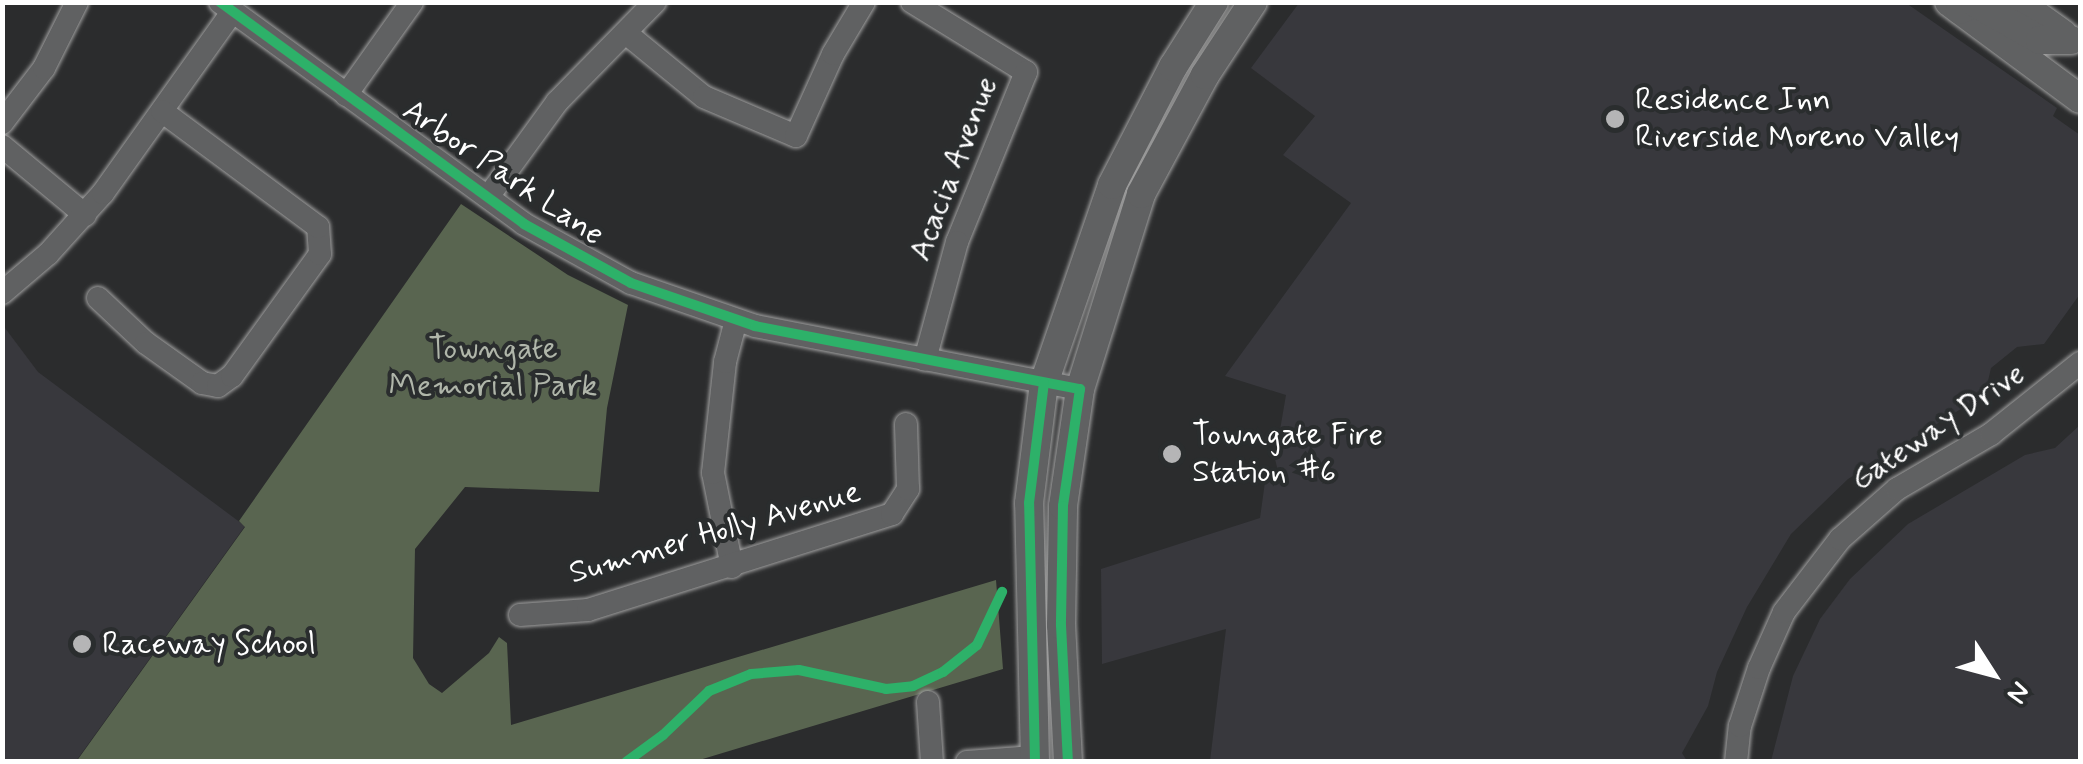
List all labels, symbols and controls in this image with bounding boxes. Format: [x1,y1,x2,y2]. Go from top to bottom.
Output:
street label: Acacia Avenue [901,70,1007,268]
place label: Residence Inn Riverside Moreno Valley [1635,82,1964,157]
street label: Arbor Park Lane [397,93,609,253]
marker: Residence Inn Riverside Moreno Valley [1604,108,1626,130]
park label: Towngate Memorial Park [389,331,597,406]
street label: Gateway Drive [1844,355,2032,499]
place label: Towngate Fire Station #6 [1192,417,1382,492]
marker: Towngate Fire Station #6 [1161,443,1183,465]
street label: Summer Holly Avenue [562,472,868,594]
north arrow [1943,624,2043,724]
place label: Raceway School [102,625,317,663]
marker: Raceway School [71,633,93,655]
text: N [1997,674,2038,710]

